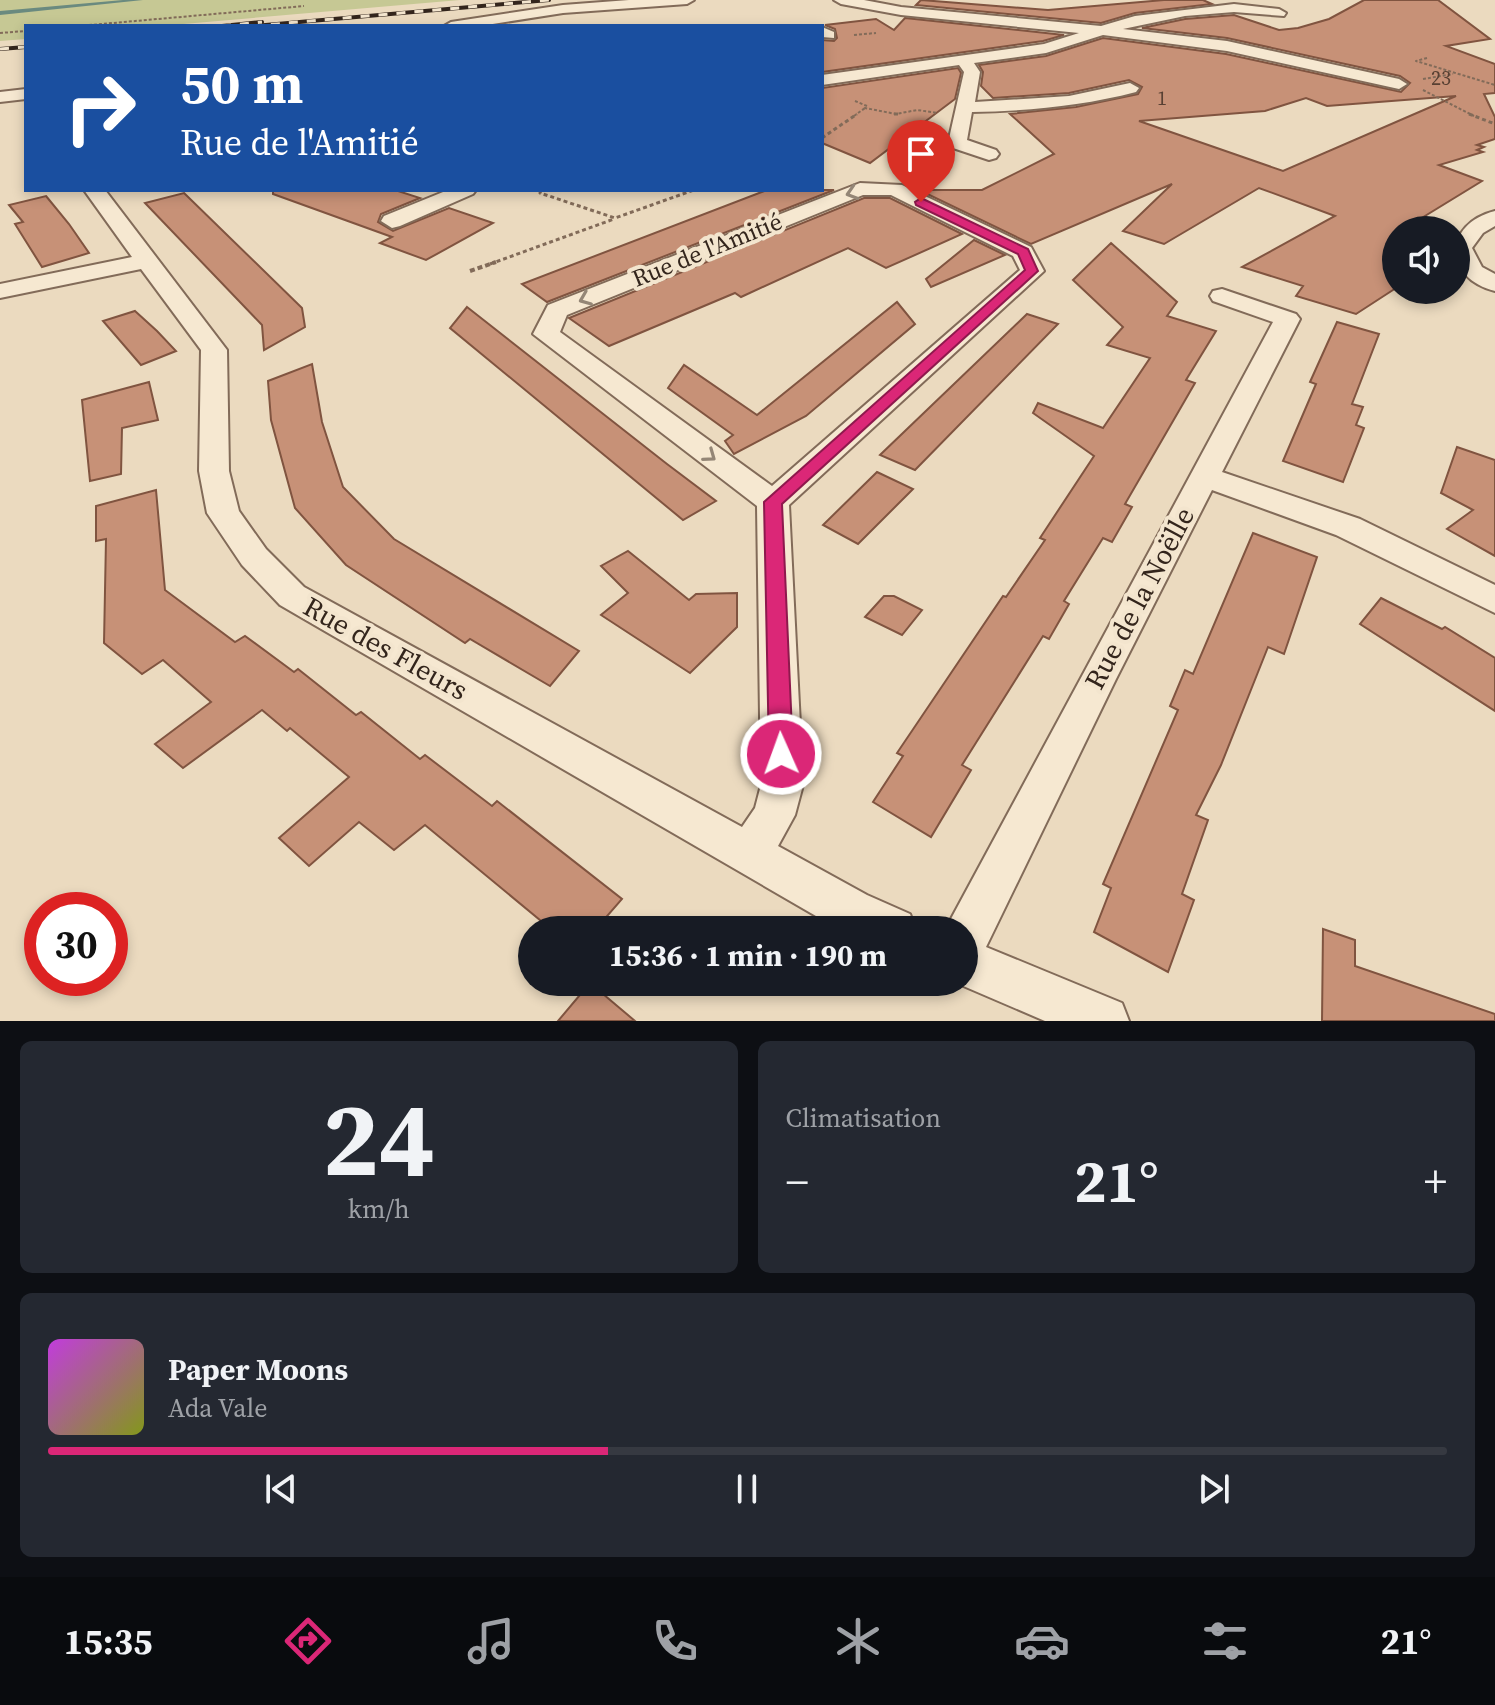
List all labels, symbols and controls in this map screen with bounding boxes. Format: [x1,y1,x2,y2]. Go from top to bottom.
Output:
text: 50 m [180,45,303,122]
icon: right [48,56,152,160]
house number: 23 [1431,64,1451,92]
house number: 1 [1157,84,1167,112]
text: Rue de l'Amitié [180,118,419,167]
pin [887,120,955,202]
icon: arrive [899,132,943,176]
one-way arrow [846,184,859,200]
street label: Rue de l'Amitié [627,204,787,295]
map controls [1382,216,1470,304]
button: sound [1382,216,1470,304]
one-way arrow [579,290,593,306]
one-way arrow [702,446,716,460]
street label: Rue de la Noëlle [1075,500,1203,696]
street label: Rue des Fleurs [297,587,475,709]
position arrow [739,712,823,796]
speed limit sign: 30 [24,892,128,996]
text: 15:36 · 1 min · 190 m [609,935,887,976]
text: 24 [322,1067,435,1210]
text: Climatisation [786,1100,941,1136]
text: 21° [1074,1140,1159,1222]
text: − [786,1151,809,1212]
text: + [1424,1151,1447,1212]
text: km/h [348,1191,410,1227]
text: Paper Moons [168,1349,348,1390]
text: Ada Vale [168,1390,267,1426]
icon: previous [259,1467,303,1511]
icon: pause [725,1467,769,1511]
icon: next [1192,1467,1236,1511]
icon: directions [280,1613,336,1669]
icon: music [463,1613,519,1669]
icon: phone [647,1613,703,1669]
icon: climate [830,1613,886,1669]
icon: car [1014,1613,1070,1669]
icon: filters [1197,1613,1253,1669]
text: 15:35 [64,1617,153,1666]
text: 21° [1380,1617,1431,1666]

